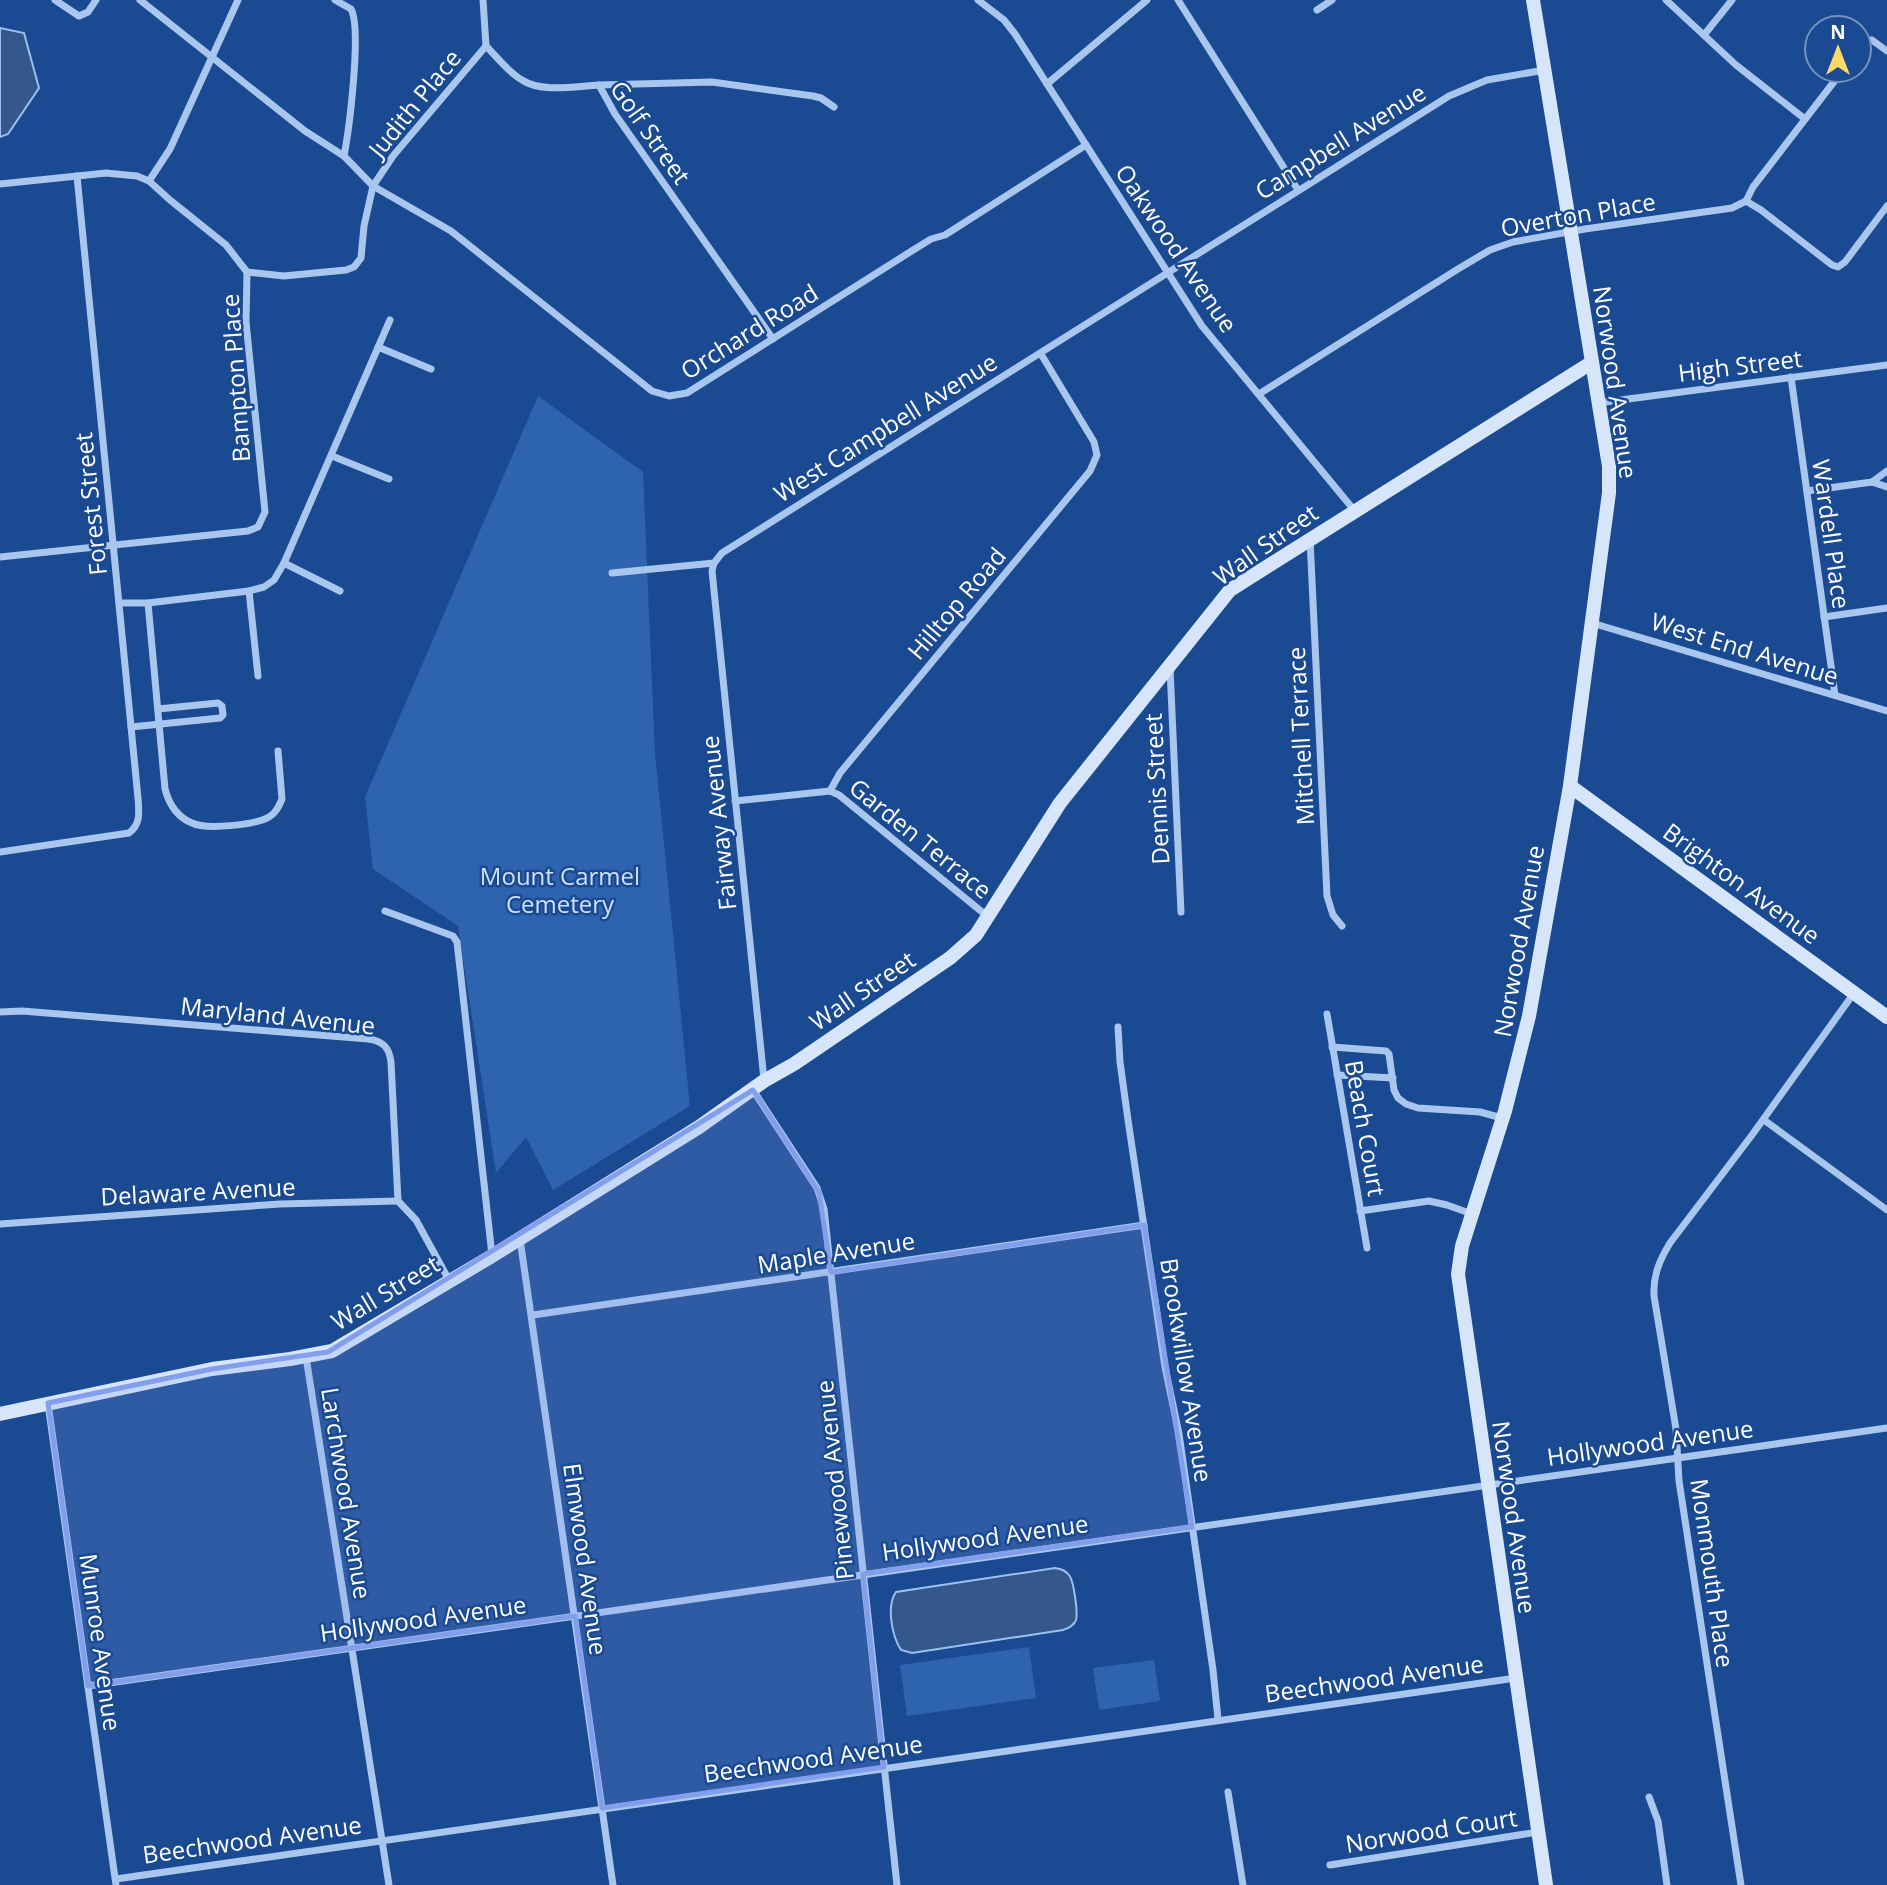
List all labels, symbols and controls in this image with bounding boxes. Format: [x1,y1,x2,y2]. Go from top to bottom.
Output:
north arrow [1803,14,1873,84]
text: N [1830,19,1846,45]
street label: Judith Place [359,42,468,166]
street label: Golf Street [603,74,699,190]
street label: Campbell Avenue [1248,75,1432,207]
street label: Oakwood Avenue [1108,157,1246,339]
street label: Overton Place [1498,184,1658,244]
street label: Orchard Road [674,276,824,386]
street label: Norwood Avenue [1586,284,1646,480]
street label: Bampton Place [213,293,257,463]
street label: High Street [1676,341,1804,389]
street label: West Campbell Avenue [767,345,1003,509]
street label: Forest Street [66,431,114,577]
street label: Wardell Place [1805,457,1859,611]
street label: Wall Street [1206,496,1324,592]
street label: Hilltop Road [899,540,1013,666]
street label: West End Avenue [1647,604,1843,692]
street label: Mitchell Terrace [1279,646,1321,826]
street label: Dennis Street [1136,713,1176,865]
street label: Fairway Avenue [692,734,744,912]
street label: Garden Terrace [843,770,999,906]
street label: Brighton Avenue [1657,815,1827,951]
street label: Norwood Avenue [1485,842,1551,1040]
park label: Mount Carmel Cemetery [480,859,640,920]
street label: Wall Street [803,943,921,1037]
street label: Maryland Avenue [179,988,377,1042]
street label: Beach Court [1338,1057,1394,1199]
street label: Delaware Avenue [100,1169,296,1213]
street label: Maple Avenue [755,1223,917,1281]
street label: Wall Street [325,1247,445,1337]
street label: Brookwillow Avenue [1153,1256,1221,1484]
street label: Pinewood Avenue [807,1379,861,1581]
street label: Larchwood Avenue [314,1385,380,1601]
street label: Hollywood Avenue [1545,1411,1755,1473]
street label: Norwood Avenue [1485,1419,1545,1615]
street label: Elmwood Avenue [556,1461,616,1657]
street label: Monmouth Place [1683,1476,1743,1670]
street label: Hollywood Avenue [880,1506,1090,1568]
street label: Munroe Avenue [72,1551,130,1733]
street label: Hollywood Avenue [318,1587,528,1649]
street label: Beechwood Avenue [1262,1646,1486,1710]
street label: Beechwood Avenue [701,1726,925,1790]
street label: Norwood Court [1343,1800,1519,1860]
street label: Beechwood Avenue [140,1807,364,1871]

